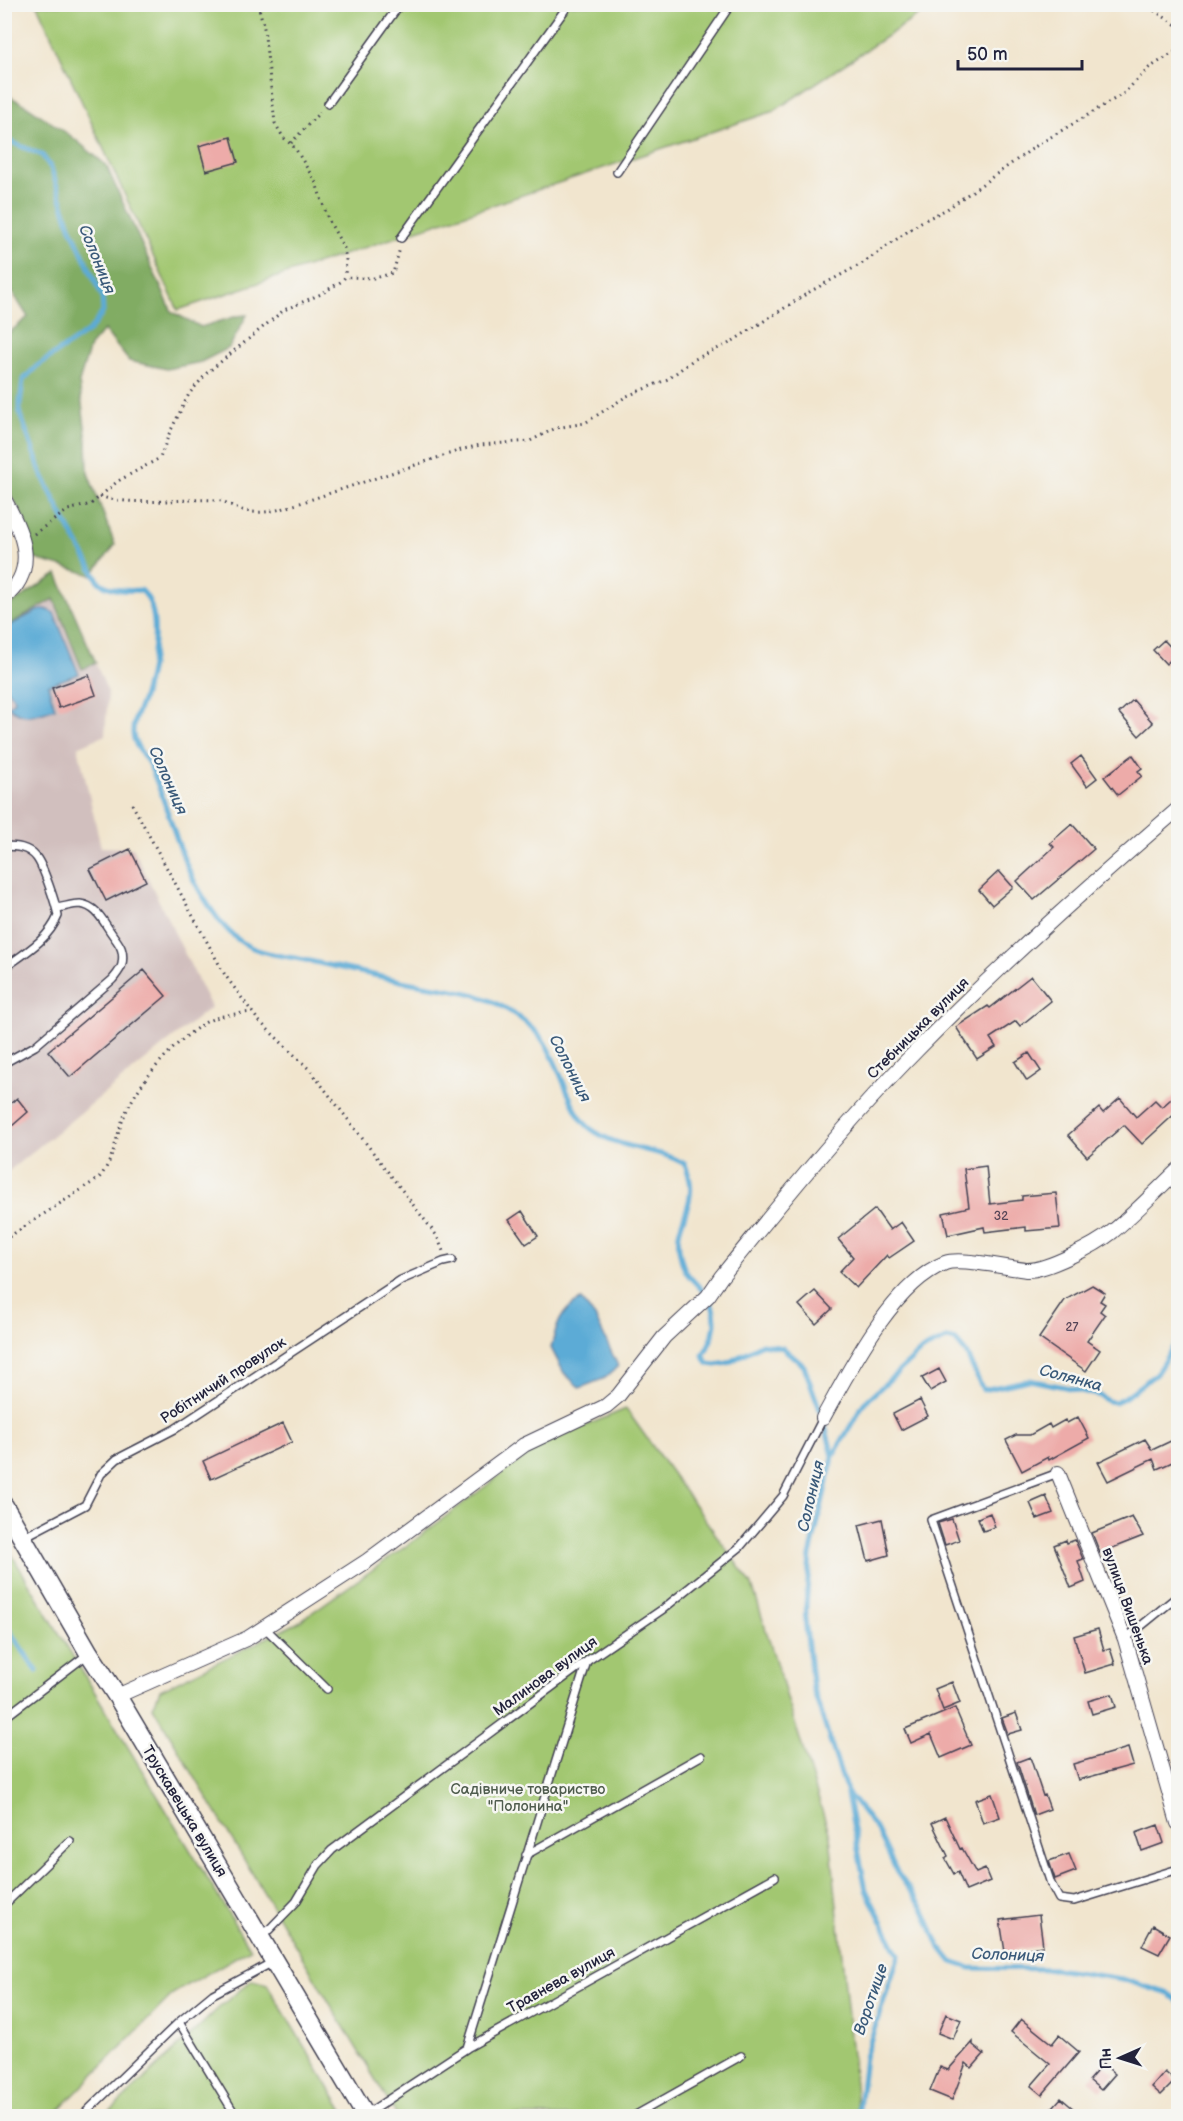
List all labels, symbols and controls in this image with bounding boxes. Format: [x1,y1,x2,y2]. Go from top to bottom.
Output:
scale bar [958,33,1082,71]
text: 50 m [967,44,1008,65]
water label: Солониця [74,222,119,297]
water label: Солониця [144,743,191,818]
street label: Стебницька вулиця [863,973,973,1083]
water label: Солониця [545,1032,595,1106]
house number: 32 [994,1209,1008,1224]
house number: 27 [1066,1320,1079,1335]
street label: Робітничий провулок [157,1333,290,1428]
water label: Солянка [1037,1361,1104,1396]
water label: Солониця [794,1459,829,1534]
street label: вулиця Вишенька [1098,1545,1158,1667]
street label: Малинова вулиця [489,1632,601,1721]
street label: Трускавецька вулиця [138,1742,231,1880]
park label: Садівниче товариство "Полонина" [451,1780,606,1816]
street label: Травнева вулиця [504,1943,618,2018]
water label: Солониця [971,1945,1045,1966]
water label: Воротище [850,1961,893,2038]
north arrow [1090,2028,1150,2088]
text: Пн [1096,2048,1117,2070]

